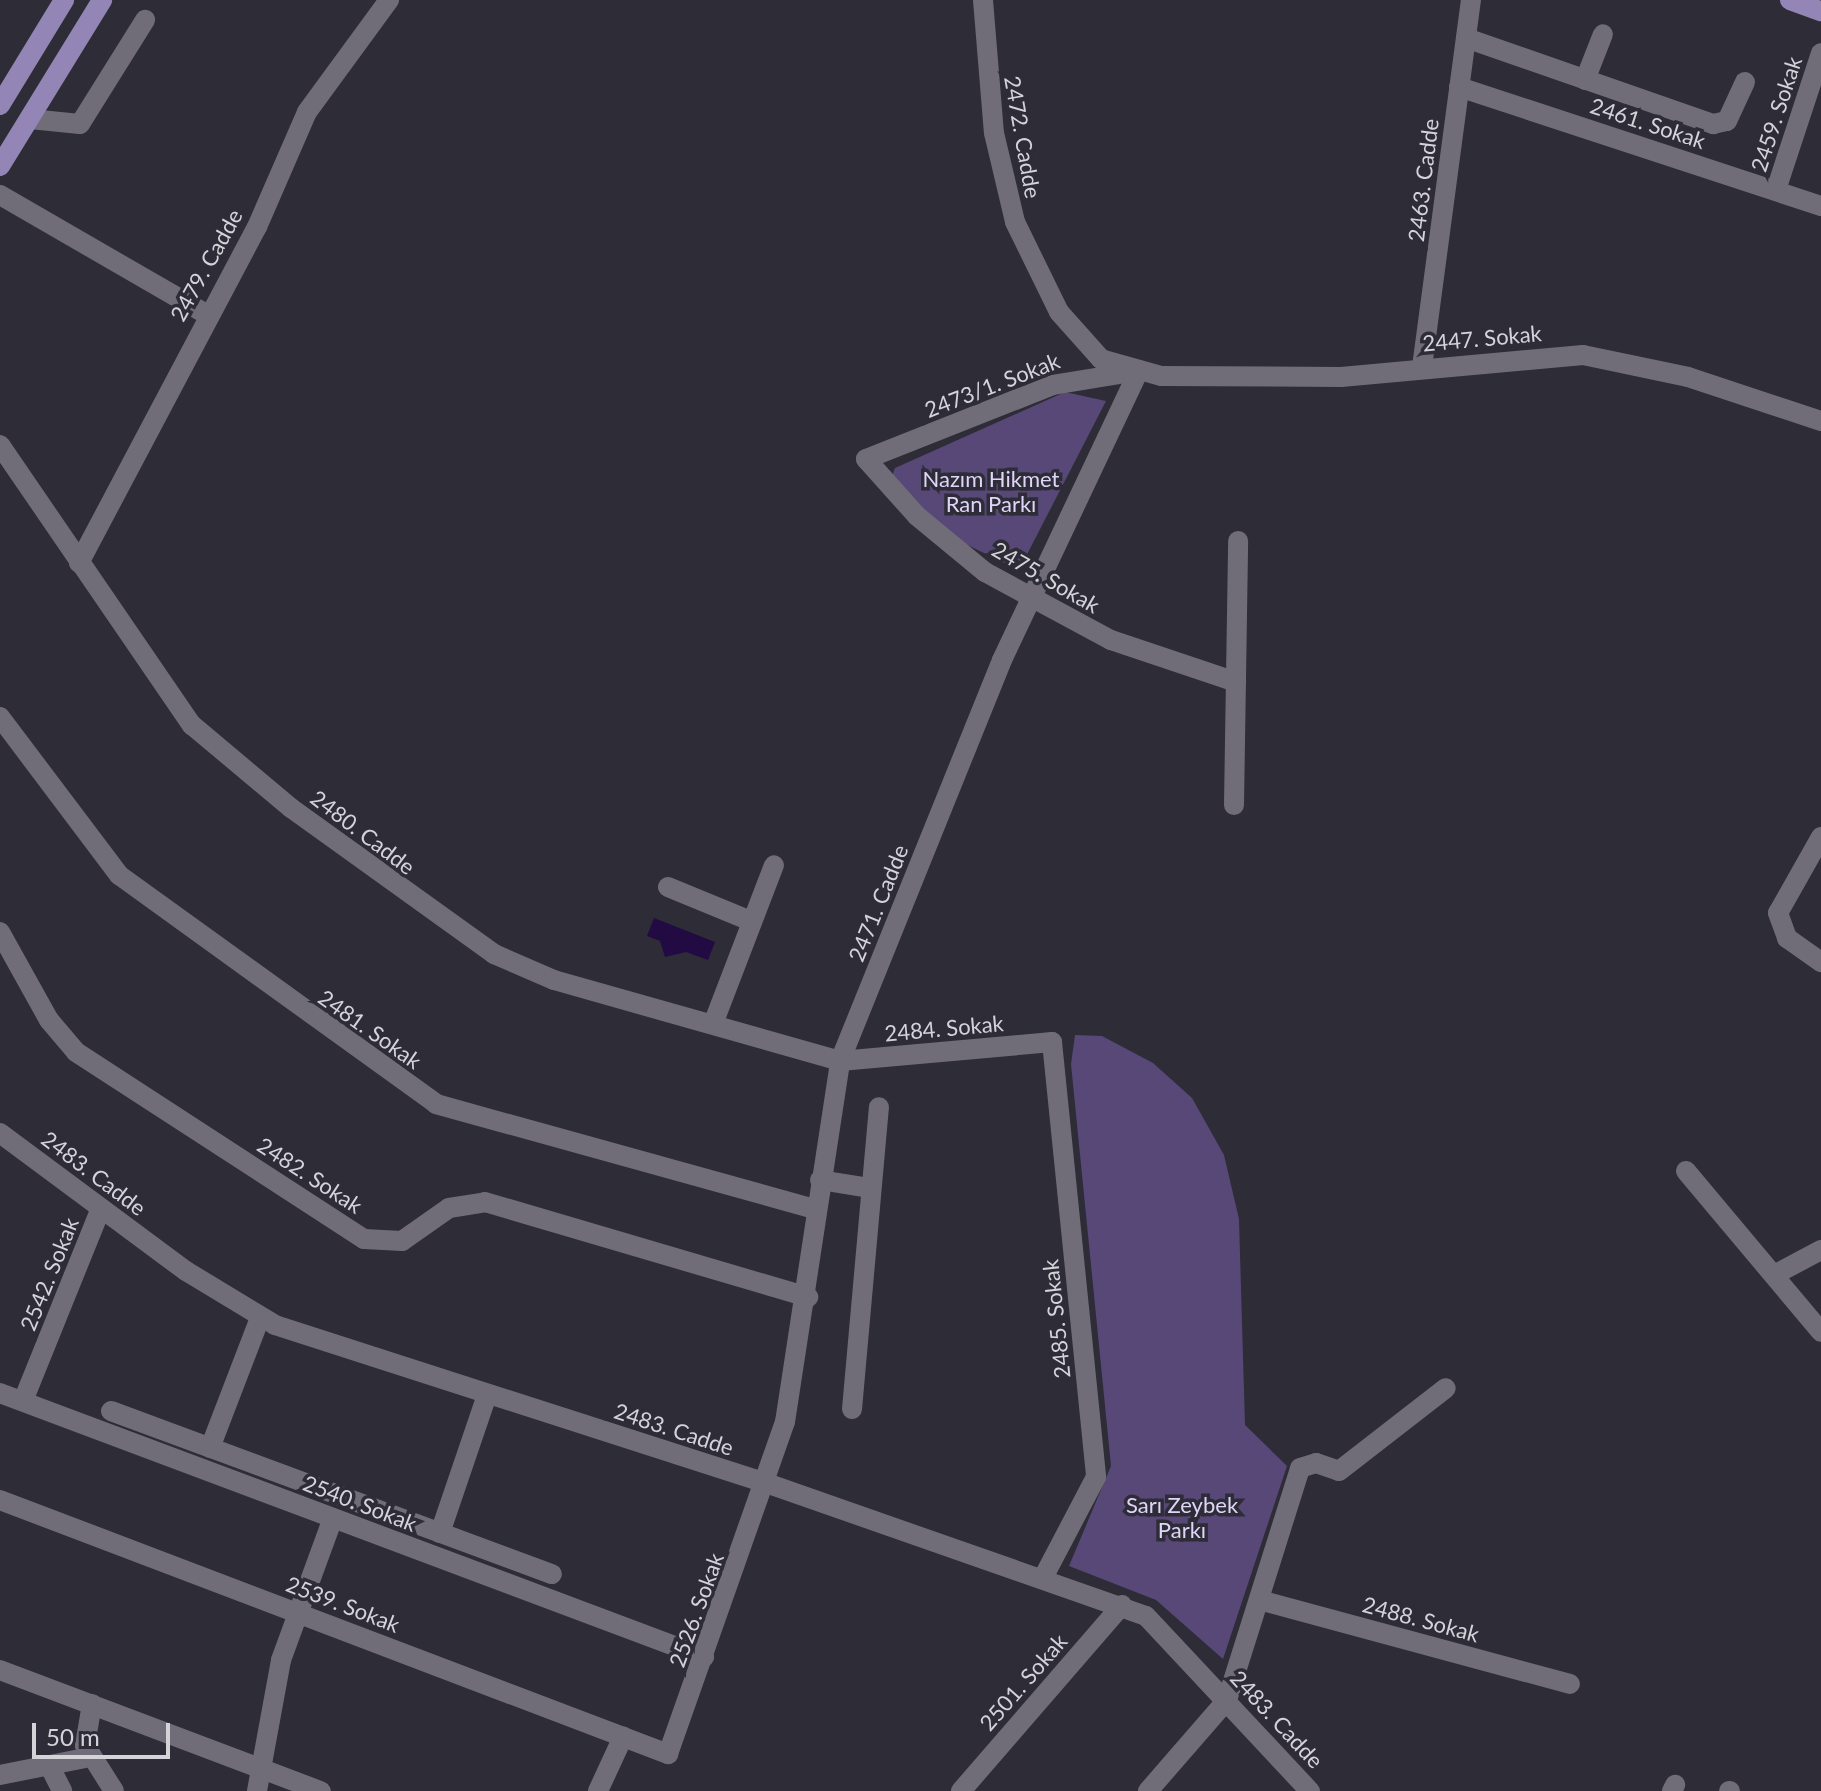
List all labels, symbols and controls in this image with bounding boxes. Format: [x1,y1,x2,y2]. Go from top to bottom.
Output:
street label: 2459. Sokak [1745,53,1807,175]
street label: 2472. Cadde [999,74,1047,200]
street label: 2461. Sokak [1587,92,1709,154]
street label: 2463. Cadde [1402,117,1444,243]
street label: 2479. Cadde [164,204,248,326]
street label: 2447. Sokak [1421,320,1543,356]
street label: 2473/1. Sokak [921,347,1063,423]
park label: Nazım Hikmet Ran Parkı [923,465,1059,516]
street label: 2475. Sokak [988,536,1104,618]
street label: 2480. Cadde [306,784,420,880]
street label: 2471. Cadde [843,841,913,965]
street label: 2481. Sokak [313,984,427,1074]
street label: 2484. Sokak [883,1010,1005,1046]
street label: 2483. Cadde [37,1125,151,1221]
street label: 2482. Sokak [253,1131,367,1219]
street label: 2542. Sokak [14,1214,84,1334]
street label: 2485. Sokak [1037,1258,1075,1380]
street label: 2483. Cadde [611,1397,737,1461]
street label: 2540. Sokak [299,1469,421,1537]
park label: Sarı Zeybek Parkı [1126,1491,1238,1542]
street label: 2526. Sokak [663,1549,729,1671]
street label: 2539. Sokak [282,1570,404,1638]
street label: 2488. Sokak [1360,1591,1482,1647]
street label: 2501. Sokak [974,1628,1072,1736]
street label: 2483. Cadde [1225,1665,1329,1773]
scale bar [36,1707,174,1757]
text: 50 m [46,1722,100,1751]

